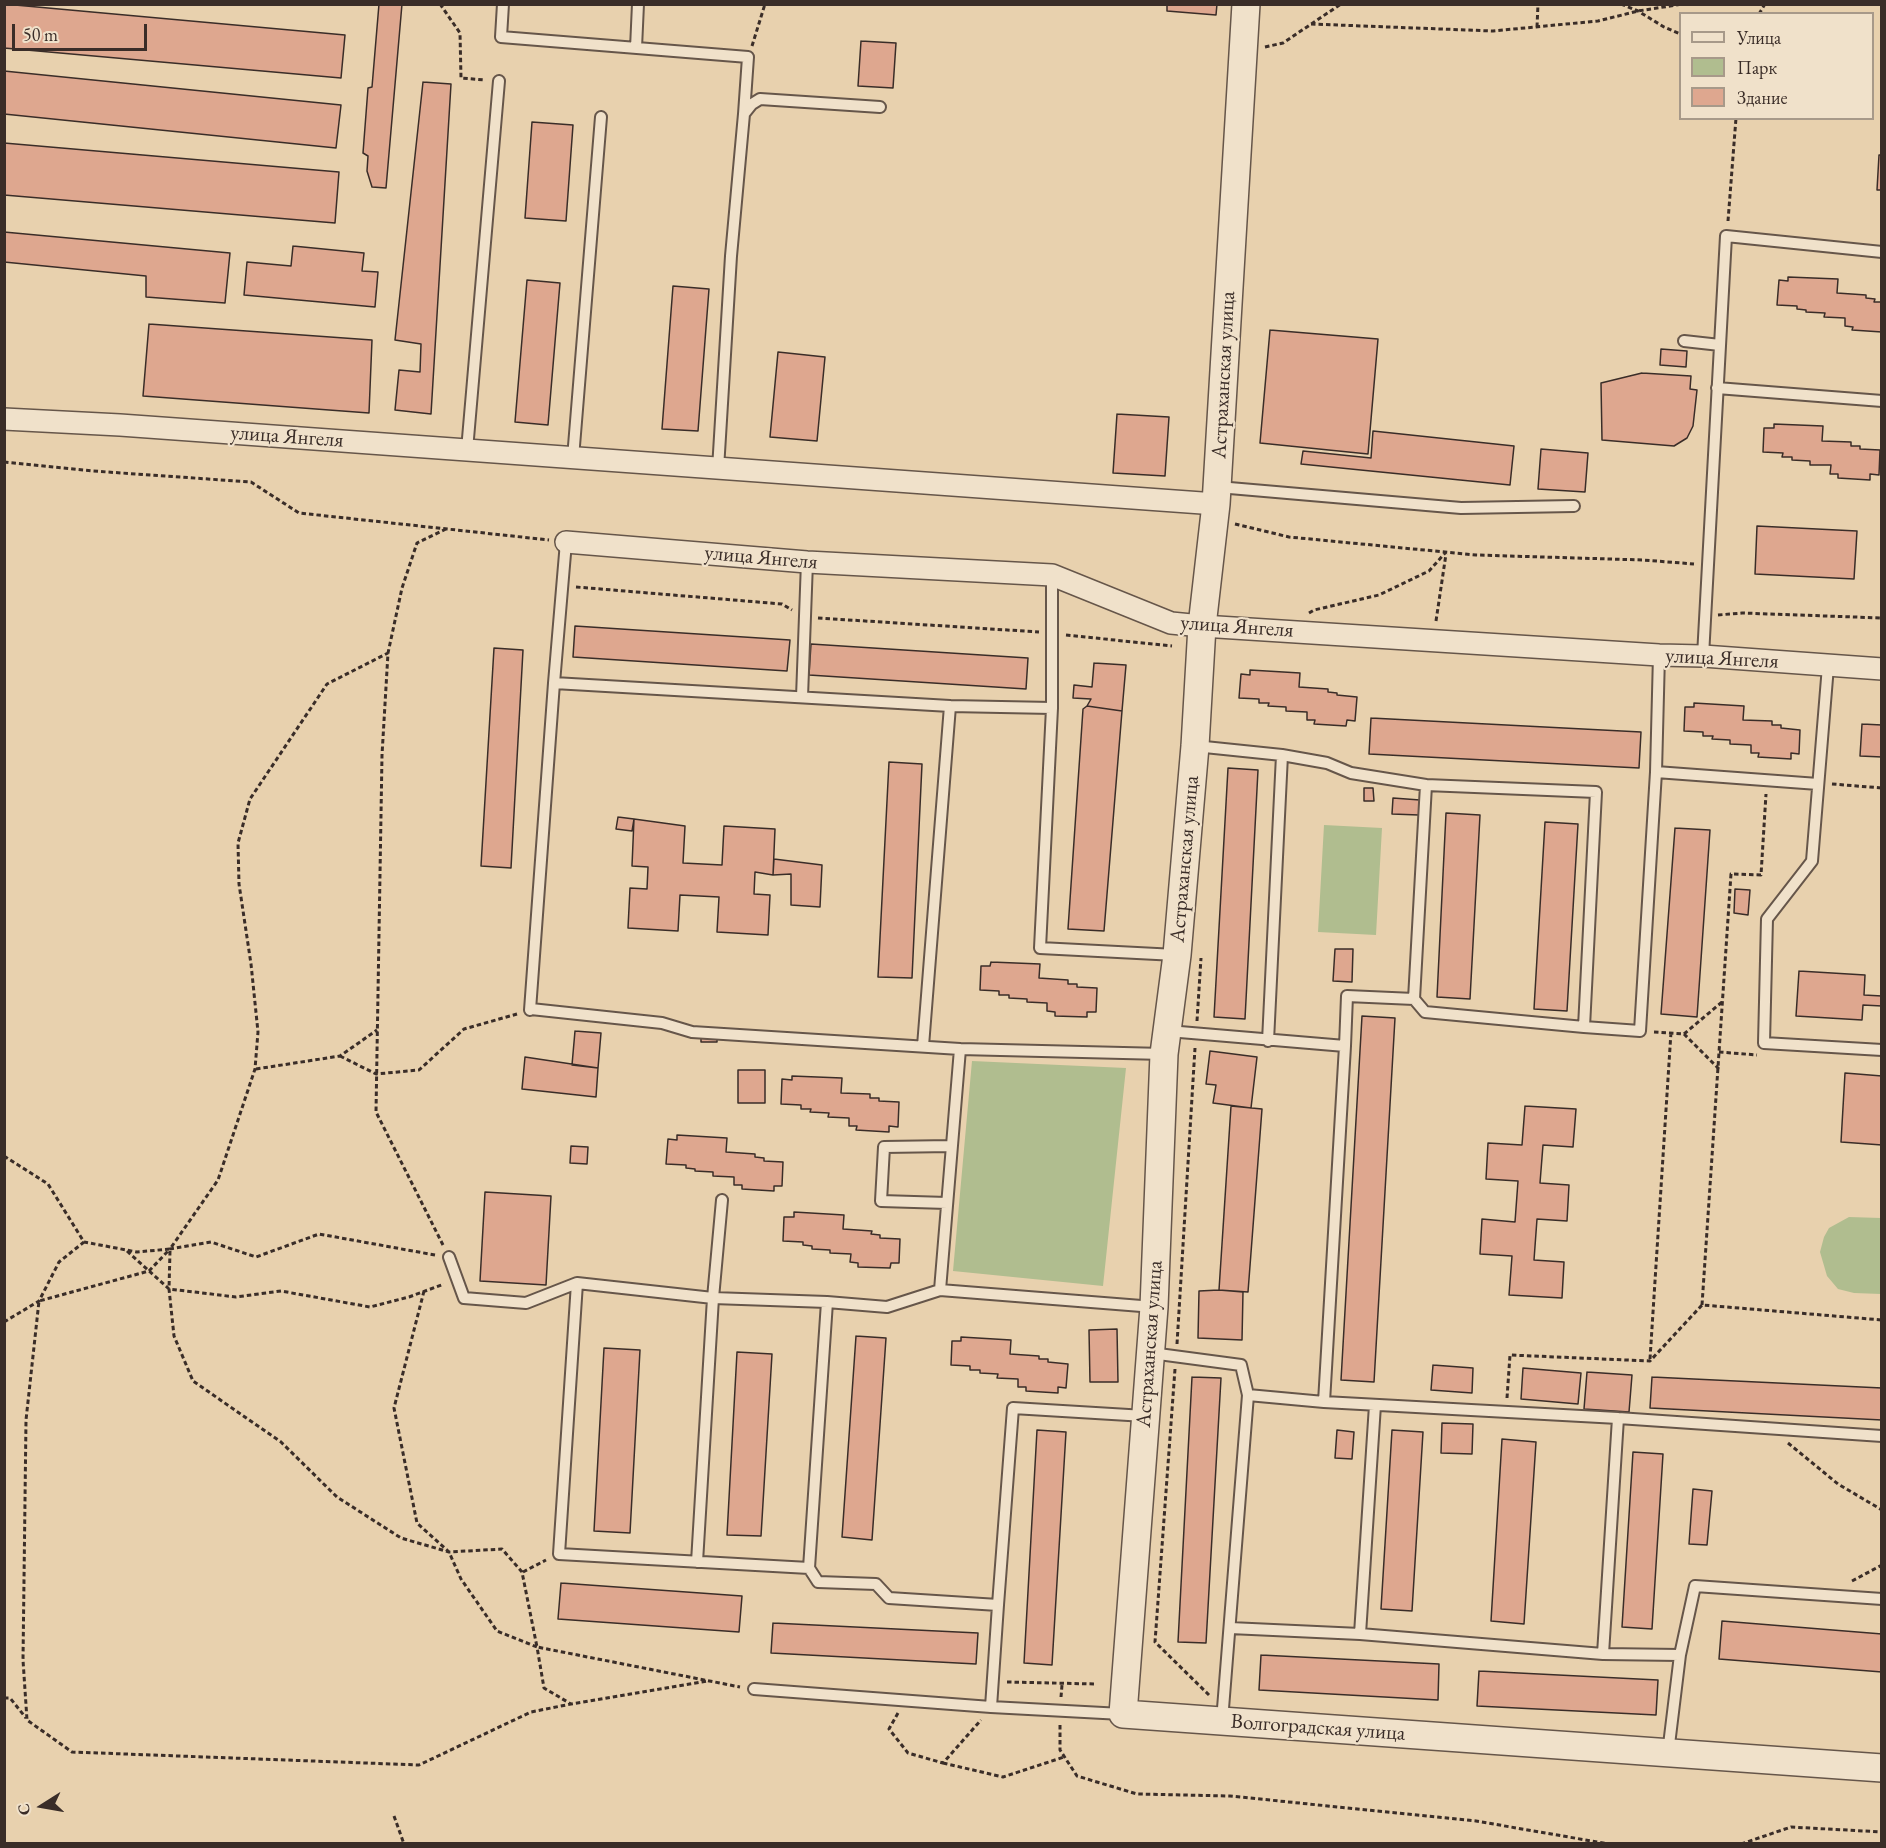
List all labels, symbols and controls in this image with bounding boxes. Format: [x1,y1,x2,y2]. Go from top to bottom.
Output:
scale bar [15,12,150,50]
legend [1679,12,1874,120]
text: 50 m [23,23,58,46]
text: Улица [1737,26,1781,49]
text: Парк [1737,56,1777,79]
text: Здание [1737,86,1787,109]
street label: Астраханская улица [1207,291,1241,459]
street label: улица Янгеля [230,420,344,454]
street label: улица Янгеля [703,541,819,575]
street label: улица Янгеля [1180,610,1294,644]
street label: улица Янгеля [1665,643,1779,675]
street label: Астраханская улица [1165,774,1205,944]
street label: Астраханская улица [1132,1260,1168,1428]
street label: Волгоградская улица [1230,1709,1406,1747]
north arrow [12,1776,72,1836]
text: С [12,1802,35,1817]

